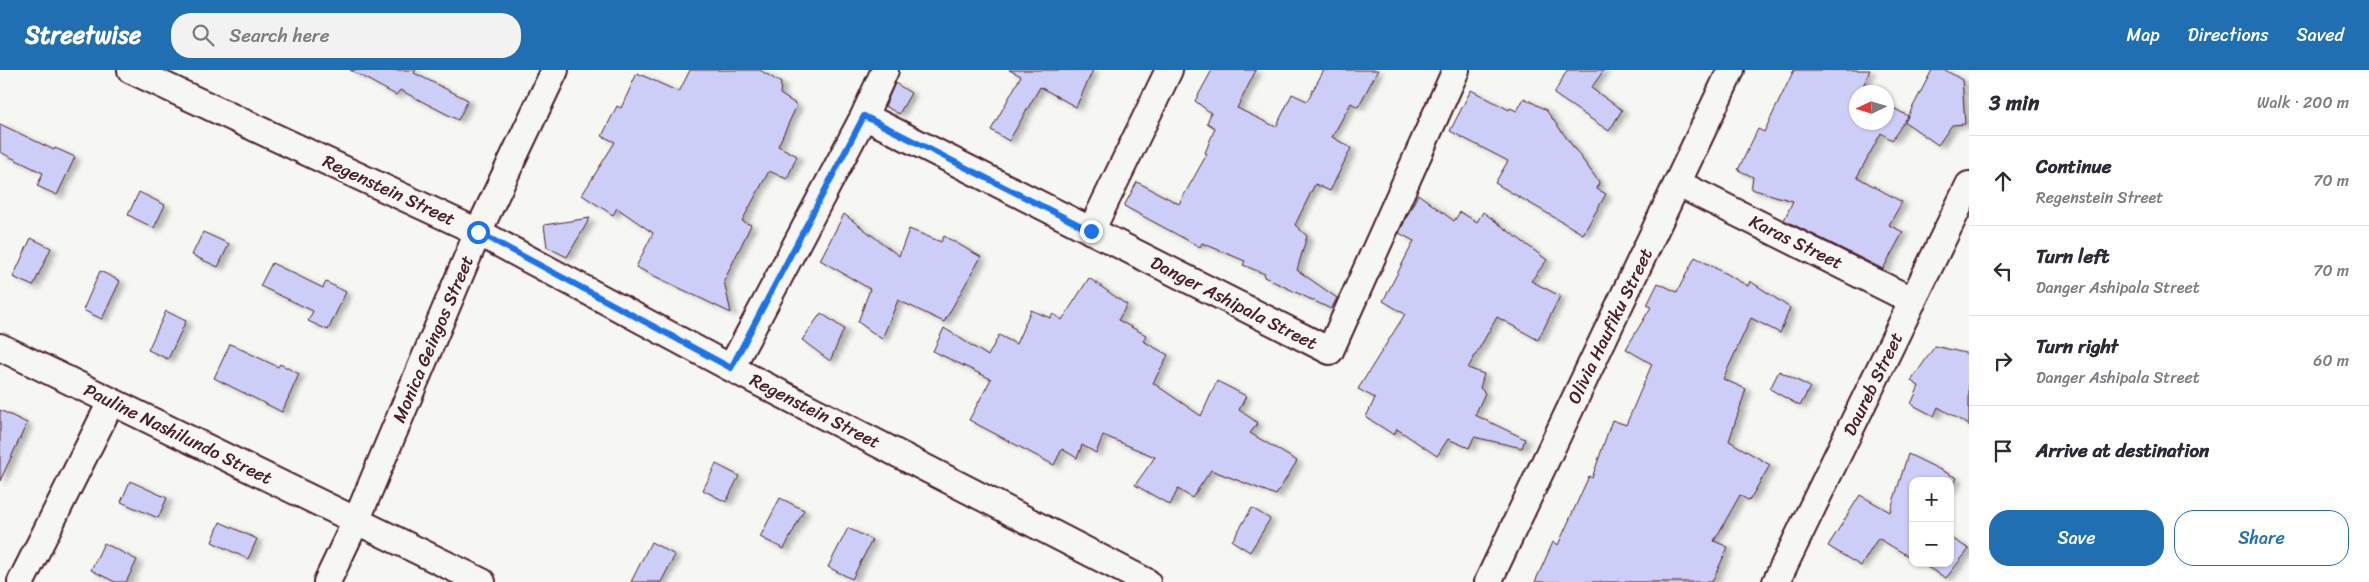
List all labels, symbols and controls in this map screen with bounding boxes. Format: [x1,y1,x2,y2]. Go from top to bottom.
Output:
search box [171,13,521,58]
text: Streetwise [25,14,141,56]
text: Search here [229,19,329,52]
text: Map [2127,19,2160,51]
text: Directions [2188,19,2269,51]
text: Saved [2297,19,2344,51]
icon: search [189,21,217,49]
text: 3 min [1989,84,2039,122]
north arrow [1849,85,1894,130]
text: Walk · 200 m [2257,88,2349,117]
street label: Regenstein Street [317,145,461,235]
text: Continue [2036,150,2112,183]
text: 70 m [2313,166,2349,195]
icon: ahead [1989,167,2017,195]
text: Regenstein Street [2036,183,2163,212]
street label: Karas Street [1744,205,1849,279]
route end [1080,220,1103,243]
route start [467,221,490,244]
text: Turn left [2036,240,2109,273]
street label: Olivia Haufiku Street [1558,242,1662,410]
street label: Danger Ashipala Street [1145,247,1323,359]
street label: Monica Geingos Street [383,250,483,428]
text: 70 m [2313,256,2349,285]
icon: left [1989,257,2017,285]
text: Danger Ashipala Street [2036,273,2200,302]
street label: Daureb Street [1834,326,1912,441]
text: Turn right [2036,330,2118,363]
text: 60 m [2313,346,2349,375]
icon: right [1989,347,2017,375]
text: Danger Ashipala Street [2036,363,2200,392]
street label: Regenstein Street [744,364,886,458]
street label: Pauline Nashilundo Street [78,374,278,494]
text: Arrive at destination [2036,434,2209,467]
icon: arrive [1989,437,2017,465]
map controls [1909,477,1954,567]
button: + [1909,477,1954,522]
button: Save [1989,510,2164,566]
button: Share [2174,510,2349,566]
button: − [1909,522,1954,567]

